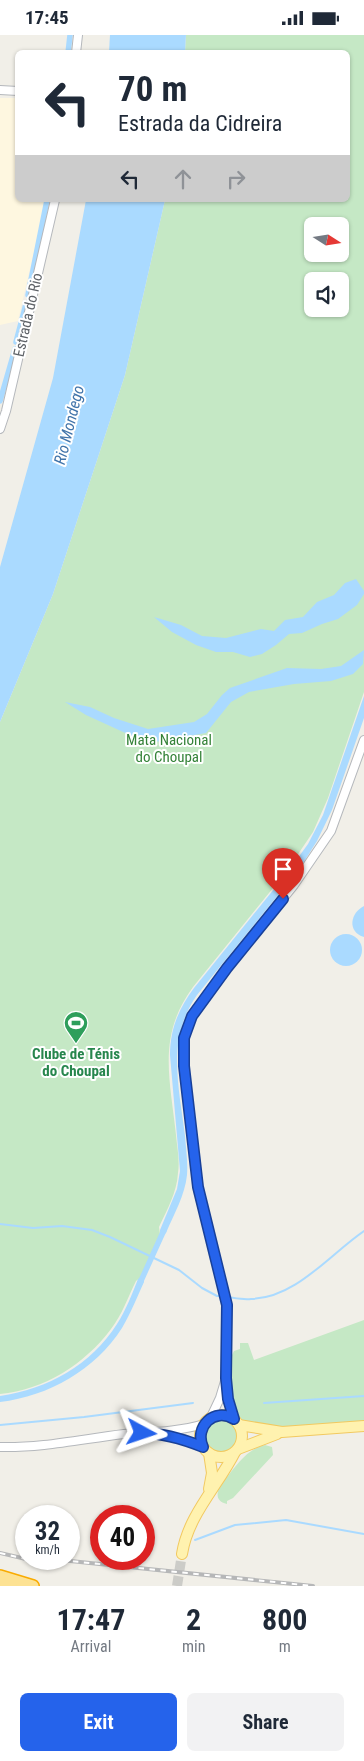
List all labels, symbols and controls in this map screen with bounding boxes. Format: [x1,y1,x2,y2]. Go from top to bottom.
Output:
text: 17:45 [25,6,69,29]
text: 70 m [118,69,187,110]
icon: left [35,70,100,135]
text: Estrada da Cidreira [118,111,282,136]
icon: left [116,165,144,193]
icon: ahead [169,165,197,193]
icon: right [222,165,250,193]
north arrow [304,217,349,263]
map controls [304,217,349,317]
street label: Estrada do Rio [10,271,46,359]
button: sound [304,272,349,317]
water label: Rio Mondego [50,383,88,466]
park label: Mata Nacional do Choupal [126,731,212,766]
pin [262,848,304,899]
icon: arrive [269,855,297,883]
sports icon: Clube de Ténis do Choupal [63,1010,89,1044]
place label: Clube de Ténis do Choupal [32,1045,120,1080]
position arrow [115,1406,167,1458]
speed limit sign: 40 [90,1505,155,1570]
text: 32 [35,1517,60,1546]
text: km/h [35,1543,60,1557]
text: 17:47 [57,1602,125,1637]
text: 2 [186,1602,201,1637]
text: 800 [262,1602,307,1637]
text: Arrival [71,1637,111,1656]
text: min [182,1637,205,1656]
text: m [279,1637,291,1656]
button: Exit [20,1693,177,1751]
button: Share [187,1693,344,1751]

